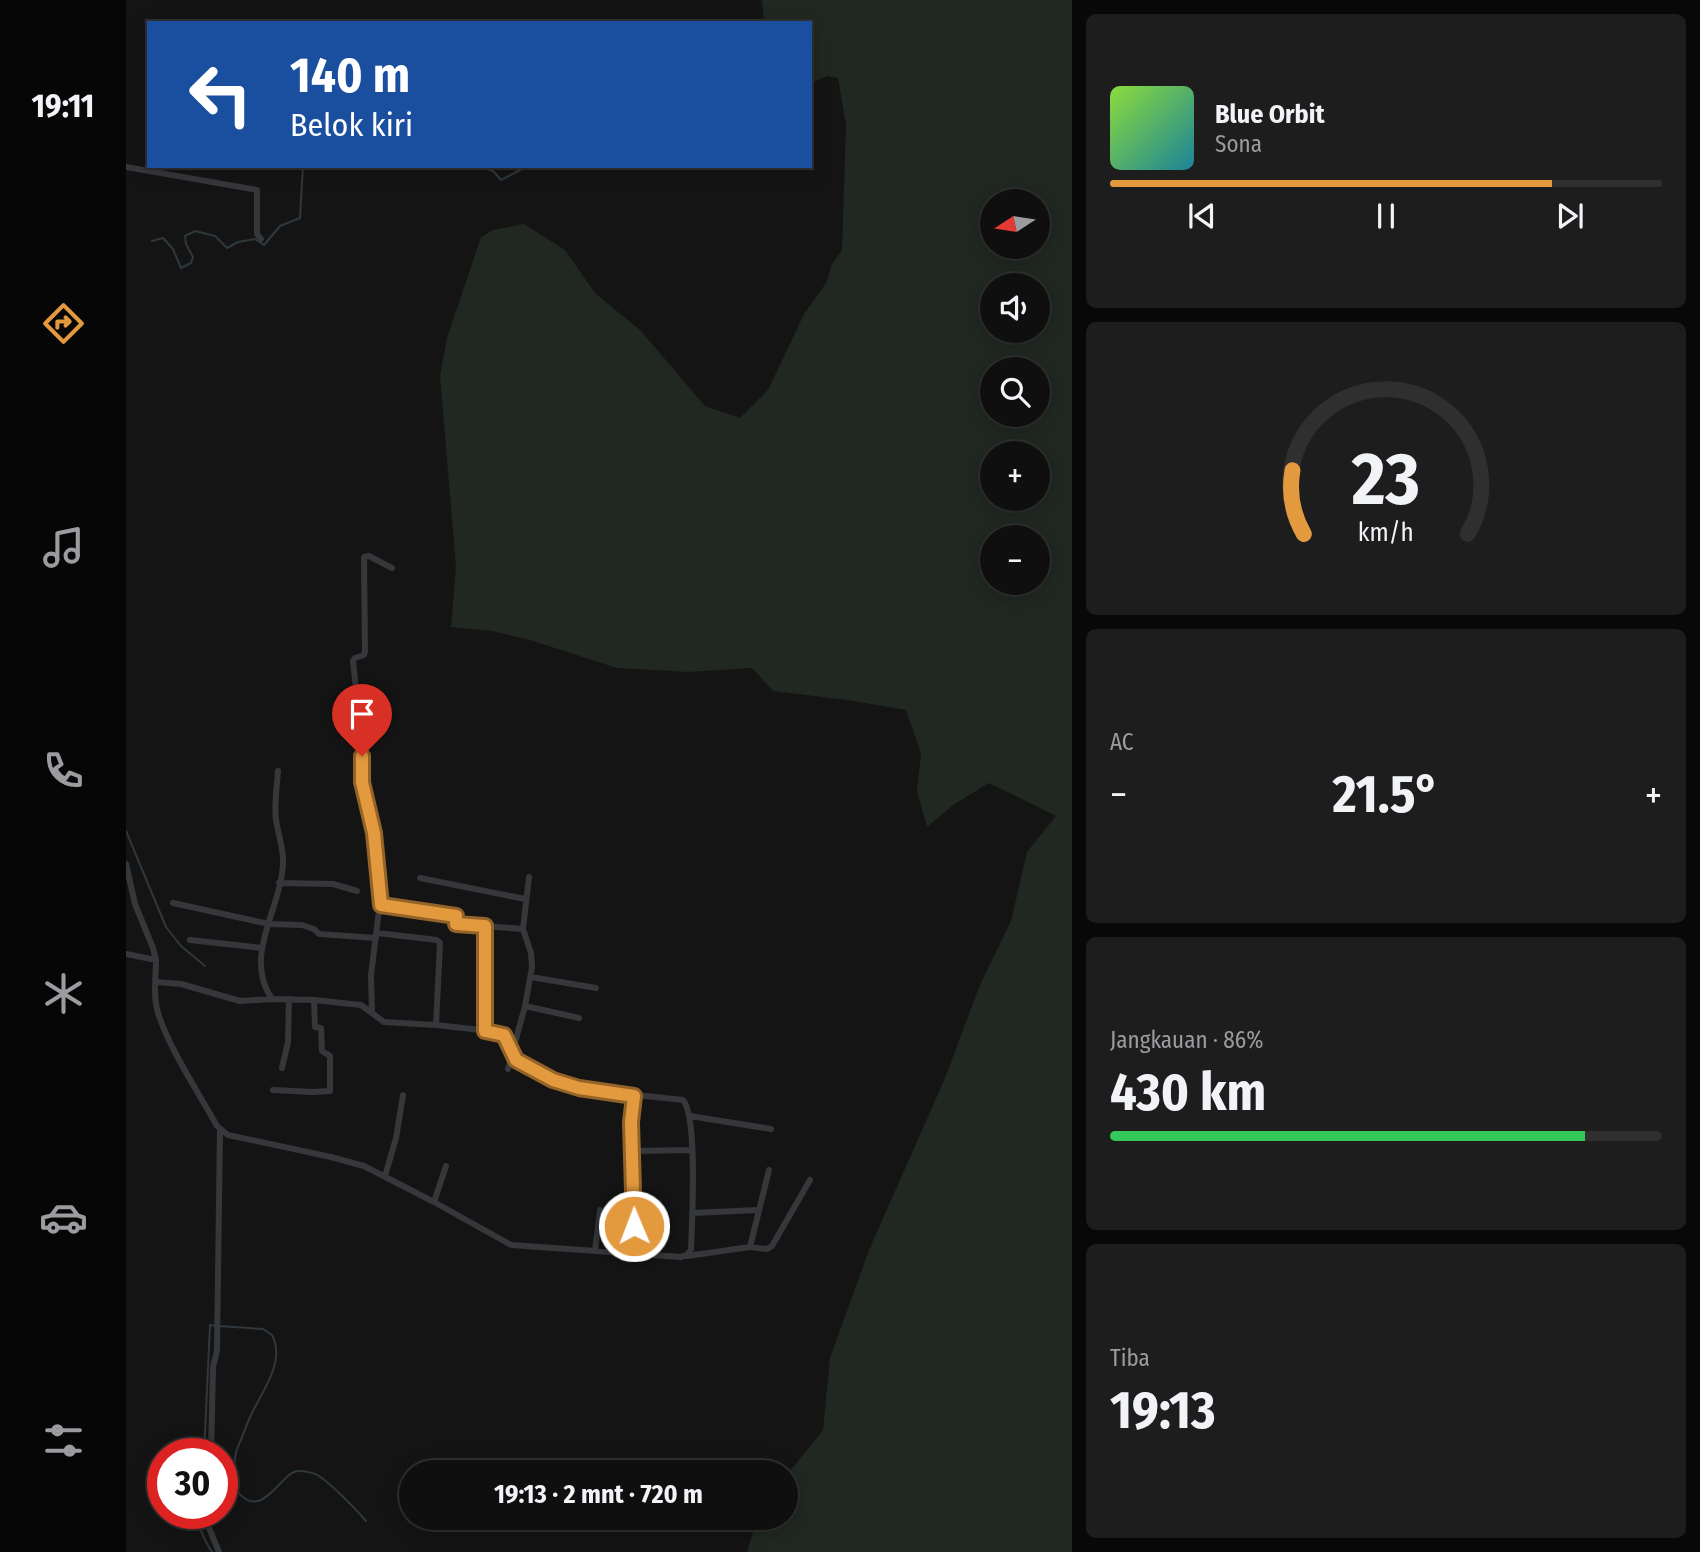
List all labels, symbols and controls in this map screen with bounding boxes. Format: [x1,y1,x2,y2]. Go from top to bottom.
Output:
text: 140 m [290,46,410,105]
icon: left [175,49,266,140]
text: 19:11 [32,87,94,125]
text: Blue Orbit [1215,99,1325,130]
text: Belok kiri [290,106,413,144]
text: Sona [1215,130,1262,158]
north arrow [980,189,1050,259]
map controls [980,189,1050,595]
icon: previous [1183,197,1221,235]
icon: pause [1367,197,1405,235]
icon: next [1551,197,1589,235]
button: sound [980,273,1050,343]
icon: directions [39,299,88,348]
button: search [980,357,1050,427]
text: 23 [1351,437,1420,524]
button: + [980,441,1050,511]
text: km/h [1358,518,1414,548]
icon: music [39,523,88,572]
button: − [980,525,1050,595]
pin [332,684,392,756]
icon: arrive [343,695,381,733]
text: AC [1110,728,1134,756]
icon: phone [39,746,88,795]
text: 21.5° [1332,763,1439,826]
text: − [1110,772,1127,818]
text: + [1645,772,1662,818]
icon: climate [39,969,88,1018]
text: Jangkauan · 86% [1110,1026,1263,1054]
text: 430 km [1110,1061,1266,1124]
position arrow [597,1189,671,1263]
icon: car [39,1193,88,1242]
text: Tiba [1110,1344,1150,1372]
text: 19:13 [1110,1379,1216,1442]
icon: filters [39,1416,88,1465]
speed limit sign: 30 [147,1438,238,1529]
text: 19:13 · 2 mnt · 720 m [494,1479,703,1510]

